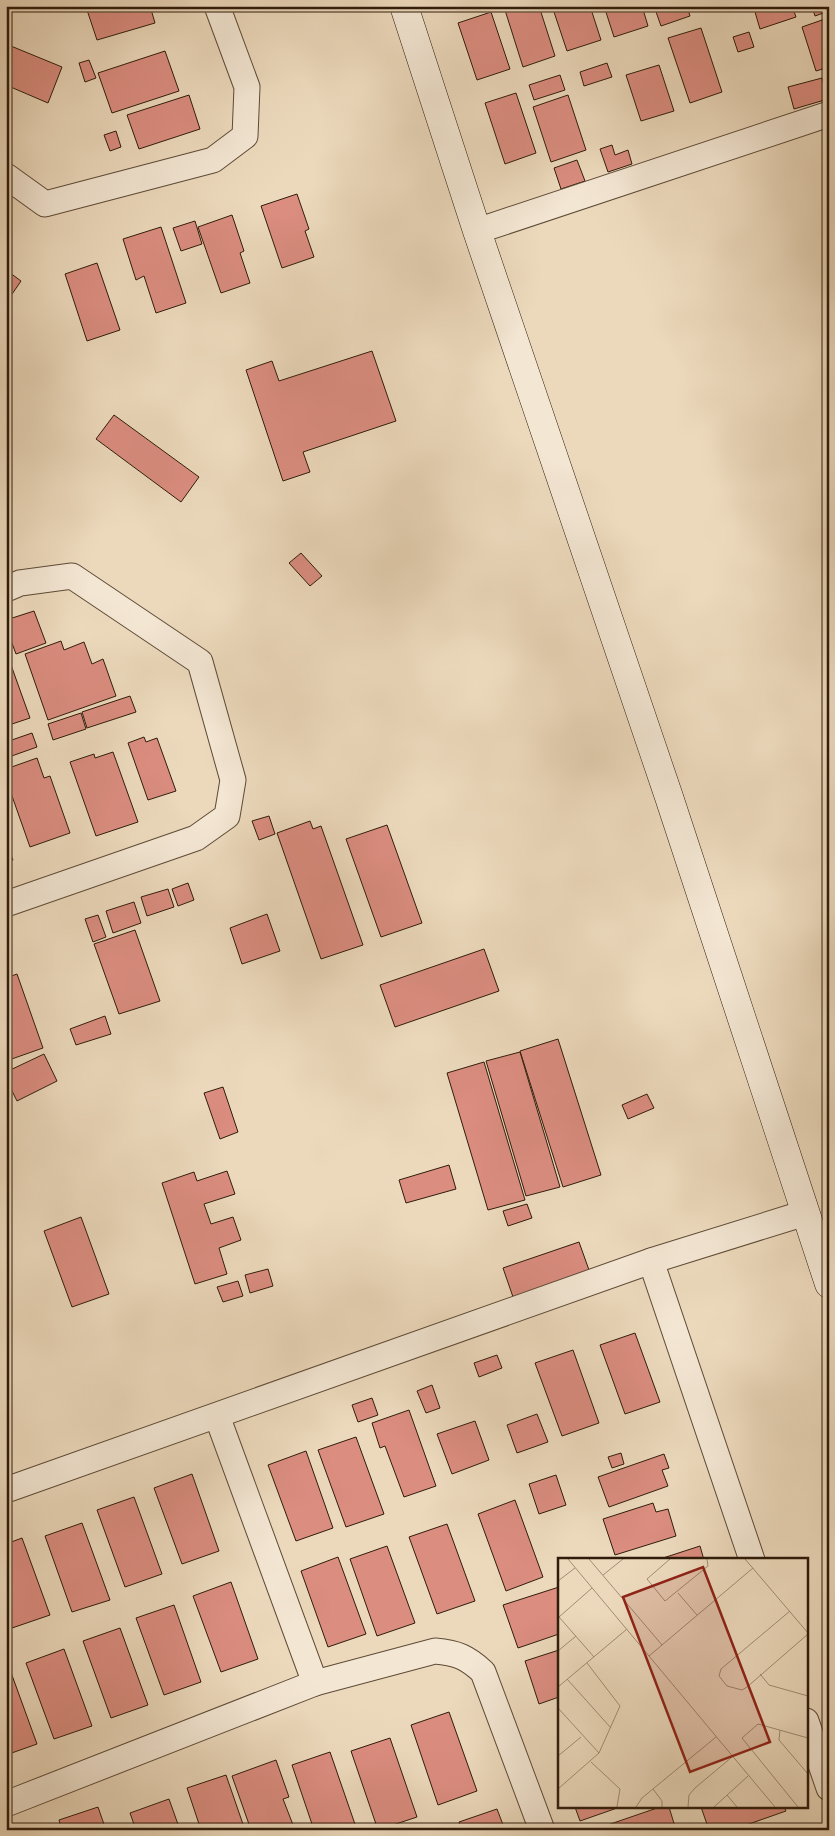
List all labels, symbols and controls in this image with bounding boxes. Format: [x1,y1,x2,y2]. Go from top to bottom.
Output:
inset map [558,1558,808,1808]

